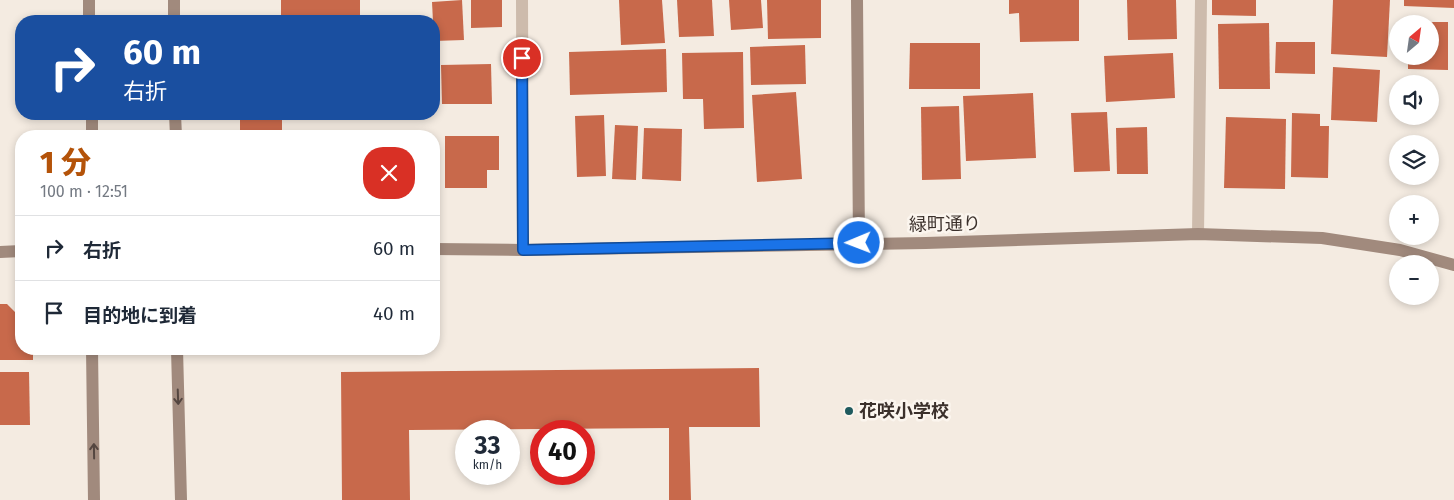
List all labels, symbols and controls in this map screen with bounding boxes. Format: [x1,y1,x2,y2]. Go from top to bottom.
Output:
north arrow [1389,15,1439,65]
map controls [1389,15,1439,305]
text: 60 m [123,31,201,73]
icon: right [40,35,105,100]
pin [501,37,543,79]
icon: arrive [508,44,536,72]
button: sound [1389,75,1439,125]
text: 右折 [123,78,167,105]
button: layers [1389,135,1439,185]
text: 1 分 [40,145,91,181]
button: close [363,147,415,199]
text: 100 m · 12:51 [40,182,128,201]
button: + [1389,195,1439,245]
street label: 緑町通り [909,212,981,236]
position arrow [832,216,884,268]
icon: right [40,234,68,262]
text: 60 m [373,237,415,260]
text: 右折 [83,239,121,262]
button: − [1389,255,1439,305]
icon: arrive [40,299,68,327]
text: 40 m [373,302,415,325]
text: 目的地に到着 [83,304,197,327]
one-way arrow [173,389,183,405]
place label: 花咲小学校 [859,400,949,422]
marker: 花咲小学校 [843,405,855,417]
speed limit sign: 40 [530,420,595,485]
text: 33 [474,431,501,461]
one-way arrow [89,444,98,460]
text: km/h [473,458,502,472]

